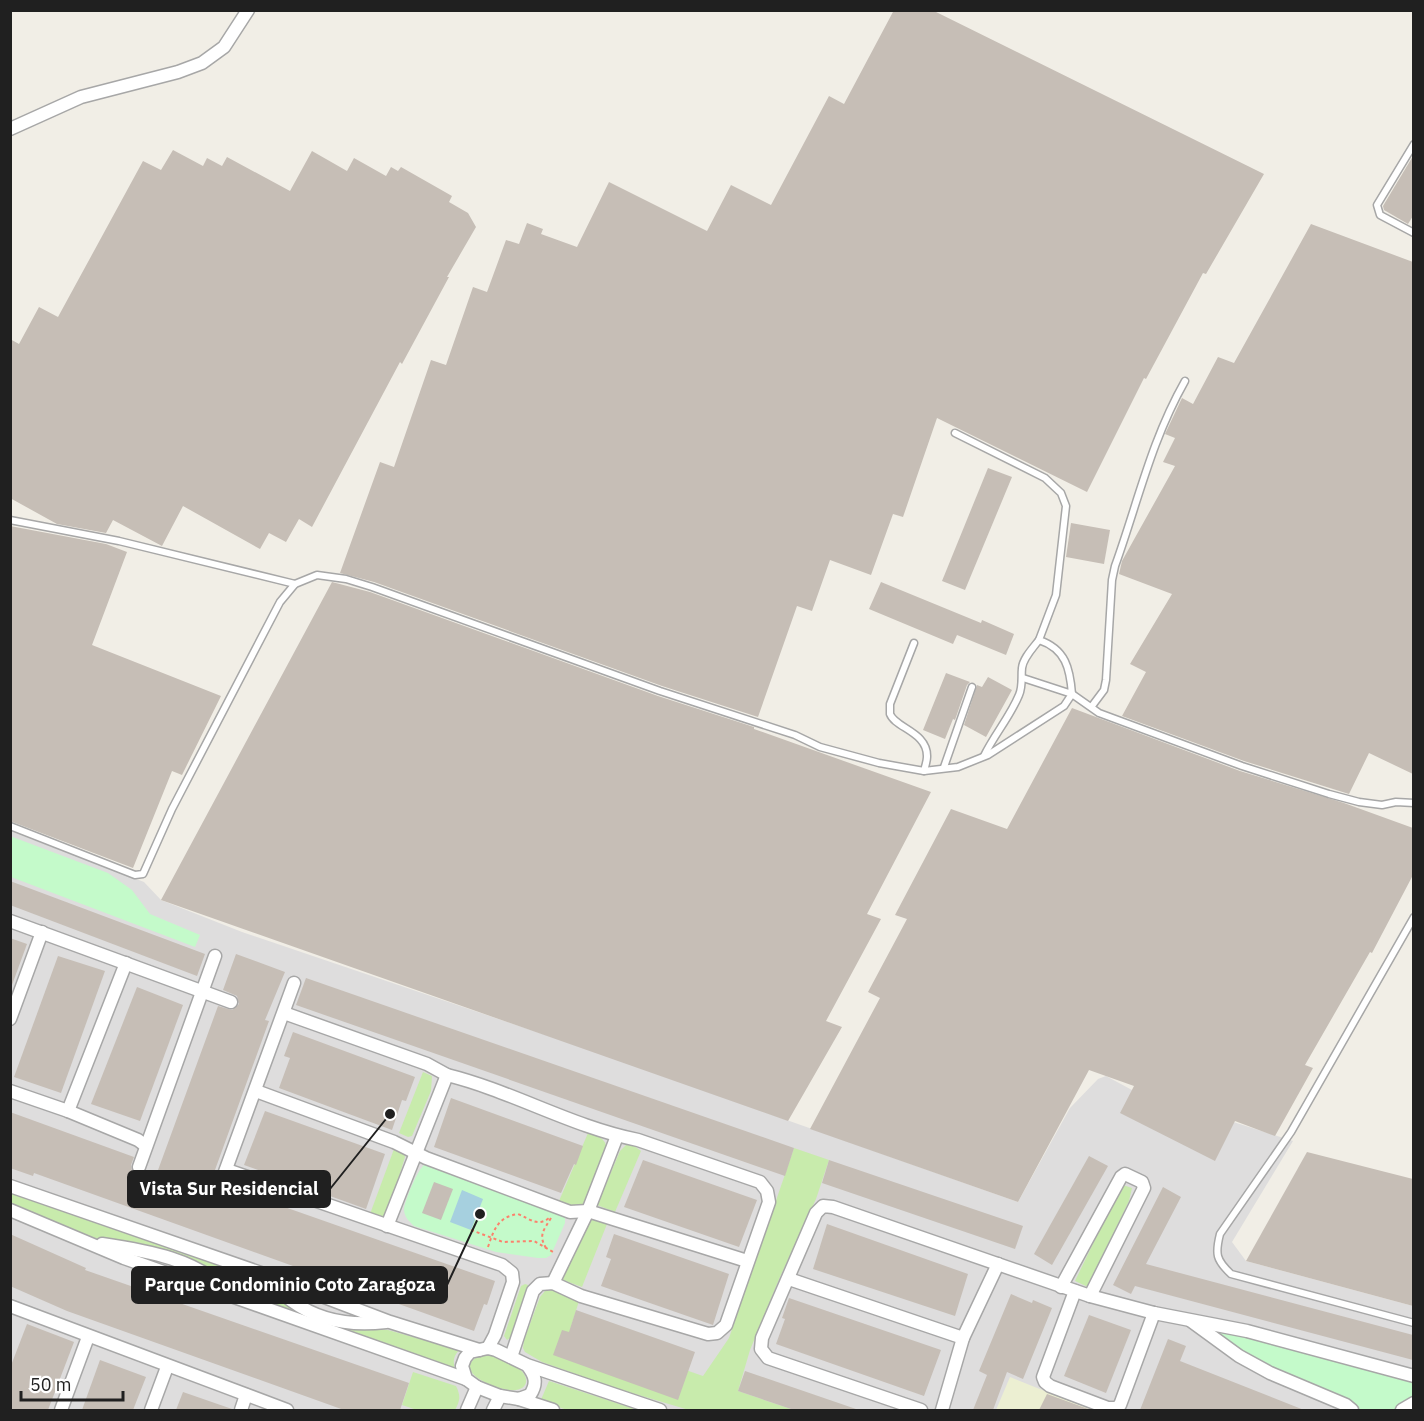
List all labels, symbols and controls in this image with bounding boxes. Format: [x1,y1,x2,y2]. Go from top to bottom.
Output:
callout: Vista Sur Residencial [128,1171,330,1207]
text: Vista Sur Residencial [140,1177,319,1200]
callout: Parque Condominio Coto Zaragoza [132,1267,447,1303]
text: Parque Condominio Coto Zaragoza [144,1273,436,1296]
scale bar [21,1364,123,1402]
text: 50 m [30,1373,72,1396]

